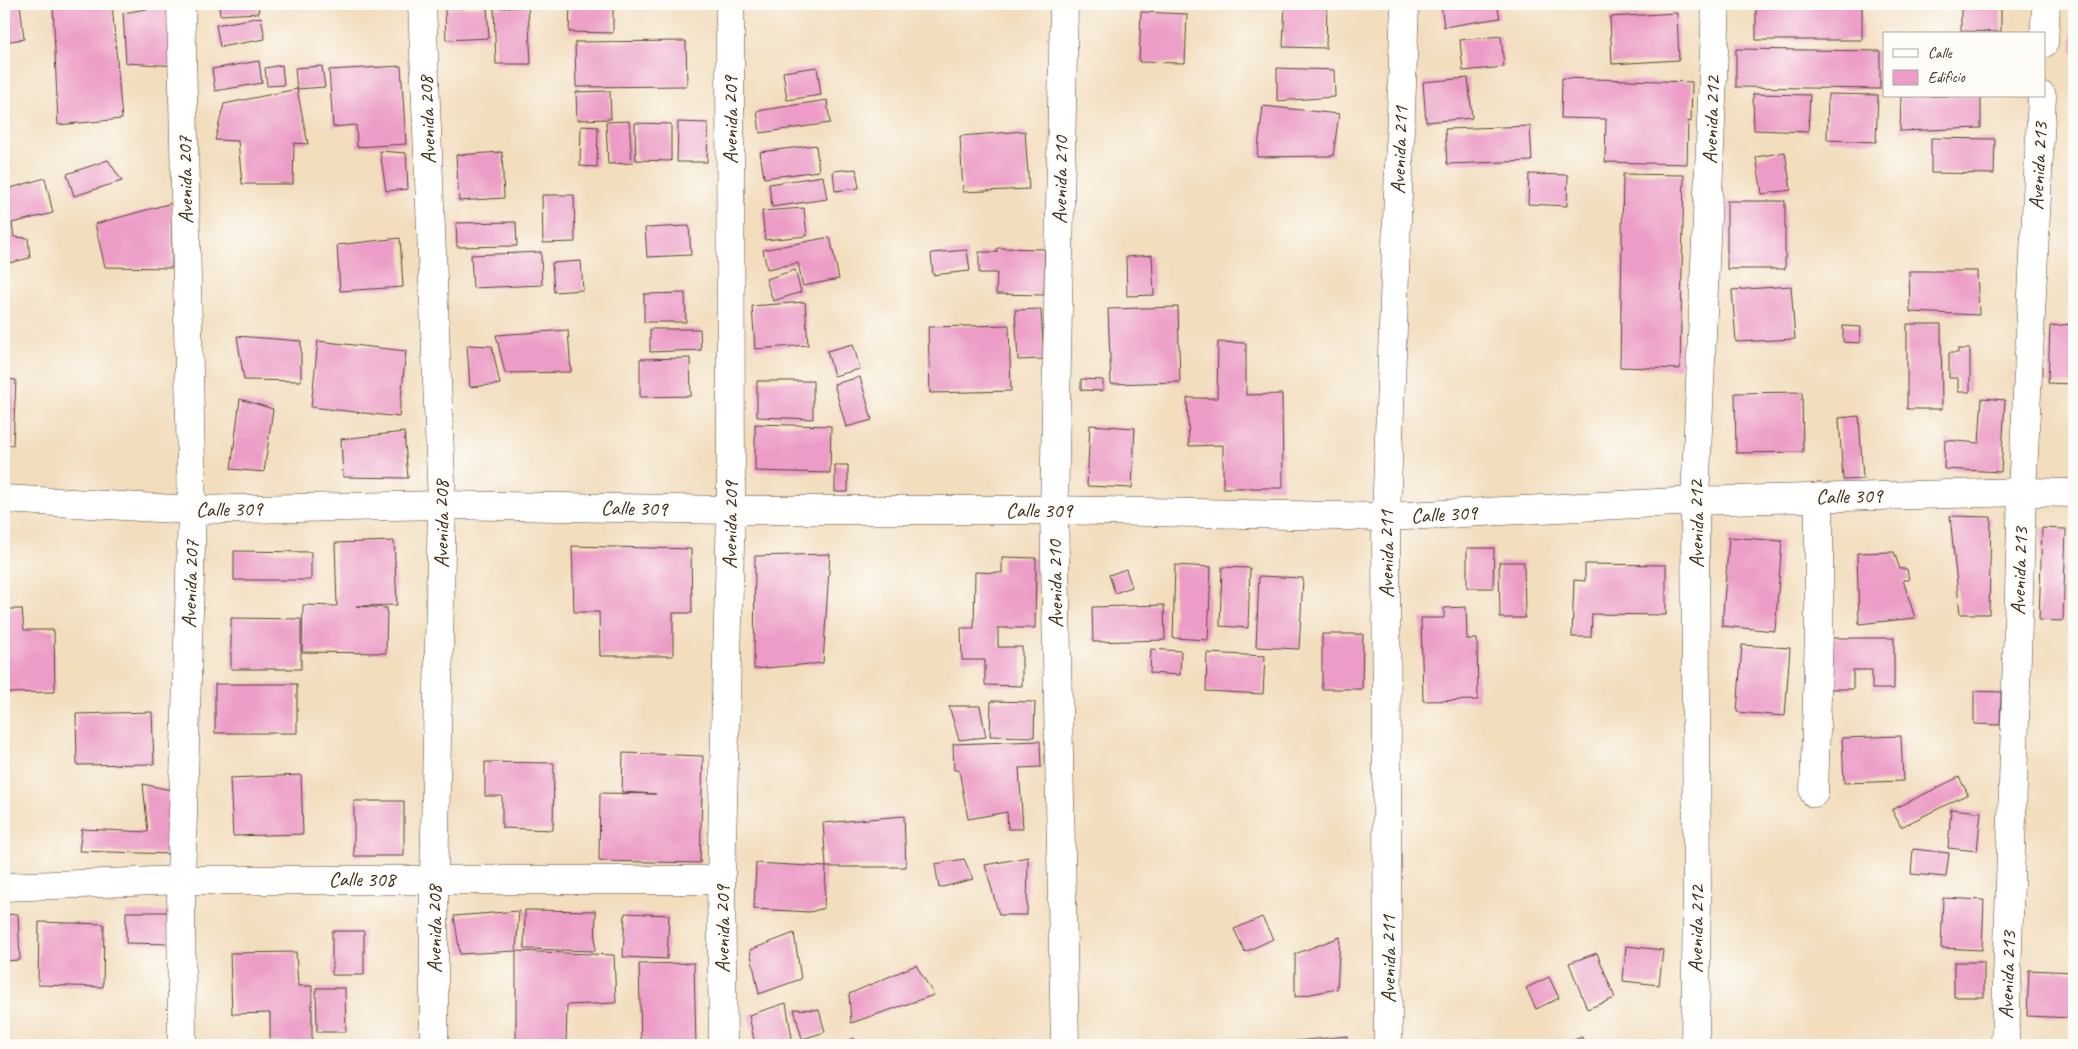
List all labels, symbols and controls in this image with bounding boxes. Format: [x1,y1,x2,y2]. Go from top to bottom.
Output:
legend [1883,32,2046,98]
text: Calle [1928,44,1953,63]
text: Edificio [1928,68,1966,87]
street label: Avenida 208 [412,73,442,164]
street label: Avenida 212 [1696,74,1726,164]
street label: Avenida 209 [717,75,743,164]
street label: Avenida 211 [1384,104,1414,194]
street label: Avenida 213 [2023,120,2053,211]
street label: Avenida 207 [171,134,199,224]
street label: Avenida 210 [1046,134,1074,224]
street label: Avenida 208 [428,478,454,568]
street label: Avenida 209 [716,479,744,569]
street label: Avenida 212 [1683,479,1709,568]
street label: Calle 309 [1816,482,1884,510]
street label: Calle 309 [601,494,669,522]
street label: Calle 309 [196,495,264,523]
street label: Calle 309 [1006,497,1074,523]
street label: Calle 309 [1410,499,1479,529]
street label: Avenida 211 [1373,509,1399,598]
street label: Avenida 213 [2004,525,2034,615]
street label: Avenida 207 [175,538,205,628]
street label: Avenida 210 [1041,538,1069,628]
street label: Calle 308 [329,866,398,892]
street label: Avenida 208 [421,883,447,973]
street label: Avenida 212 [1682,883,1710,973]
street label: Avenida 209 [709,884,735,973]
street label: Avenida 211 [1375,914,1401,1003]
street label: Avenida 213 [1992,929,2022,1019]

